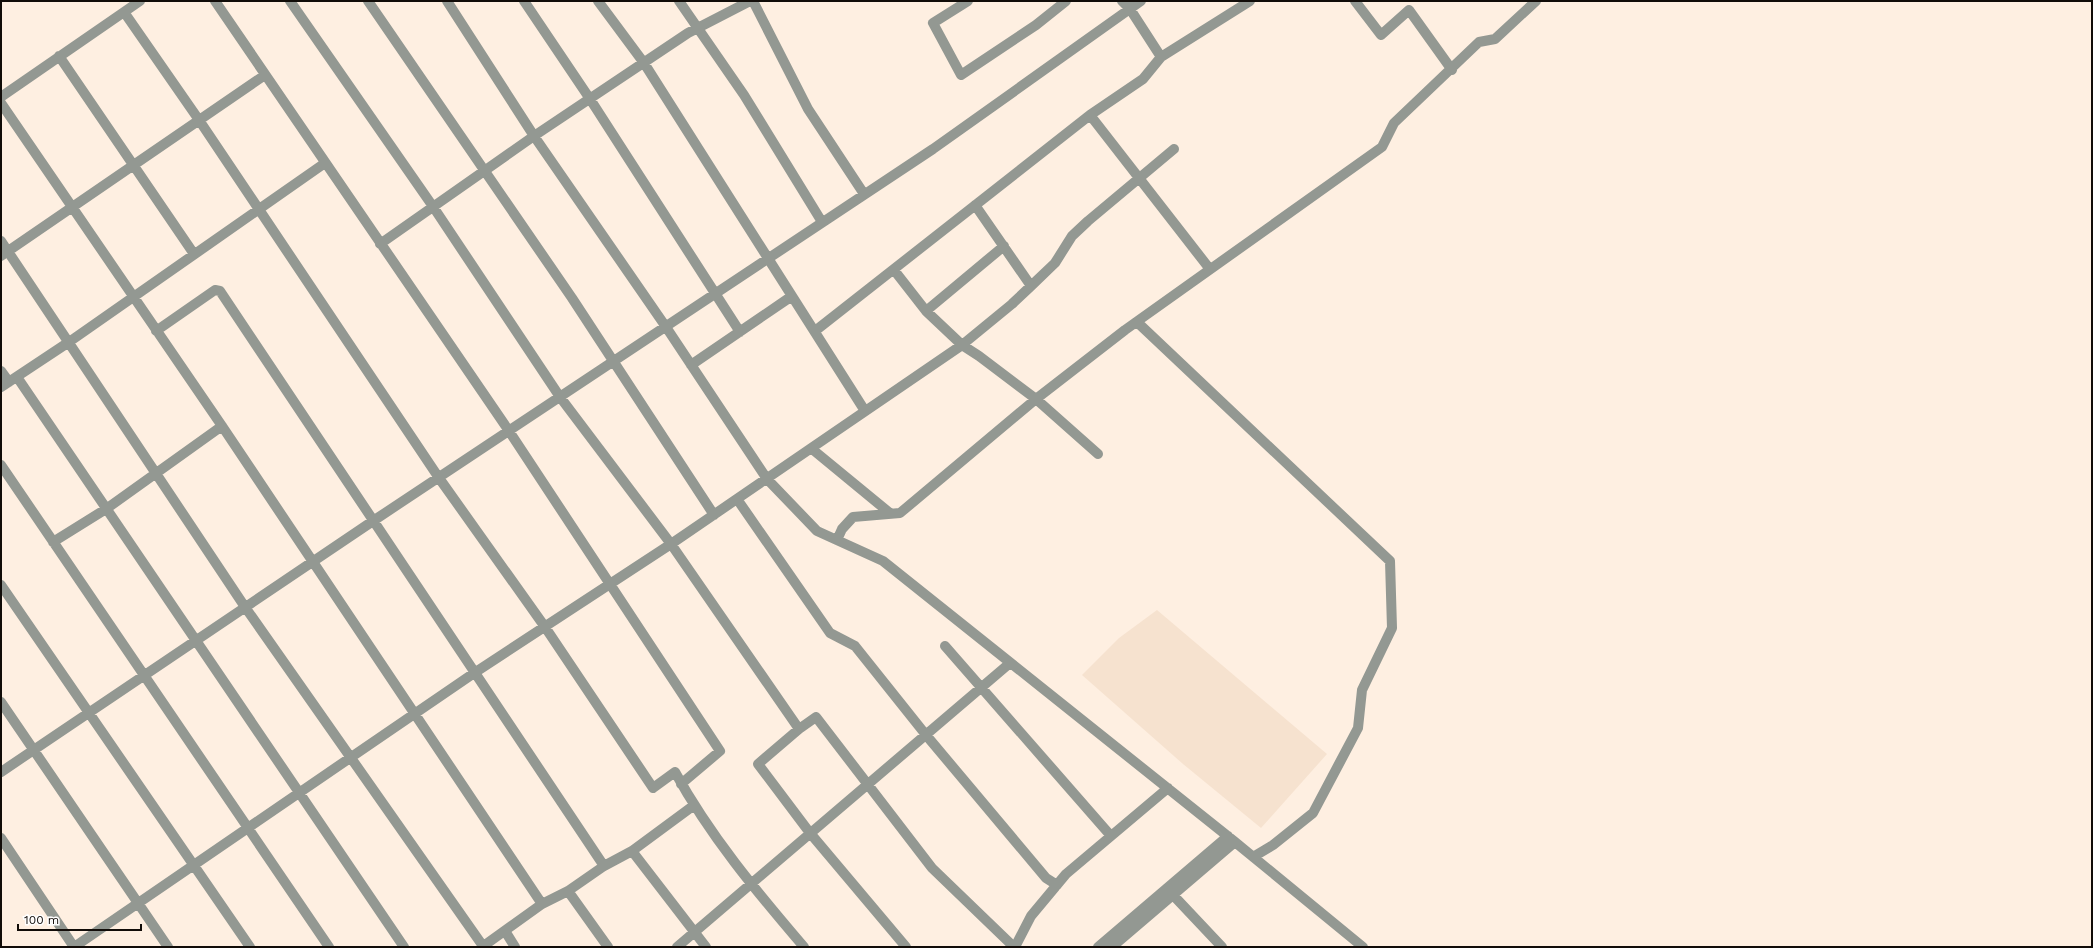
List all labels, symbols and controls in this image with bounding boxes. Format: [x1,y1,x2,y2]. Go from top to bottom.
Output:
scale bar [18,906,141,932]
text: 100 m [24,913,59,927]

